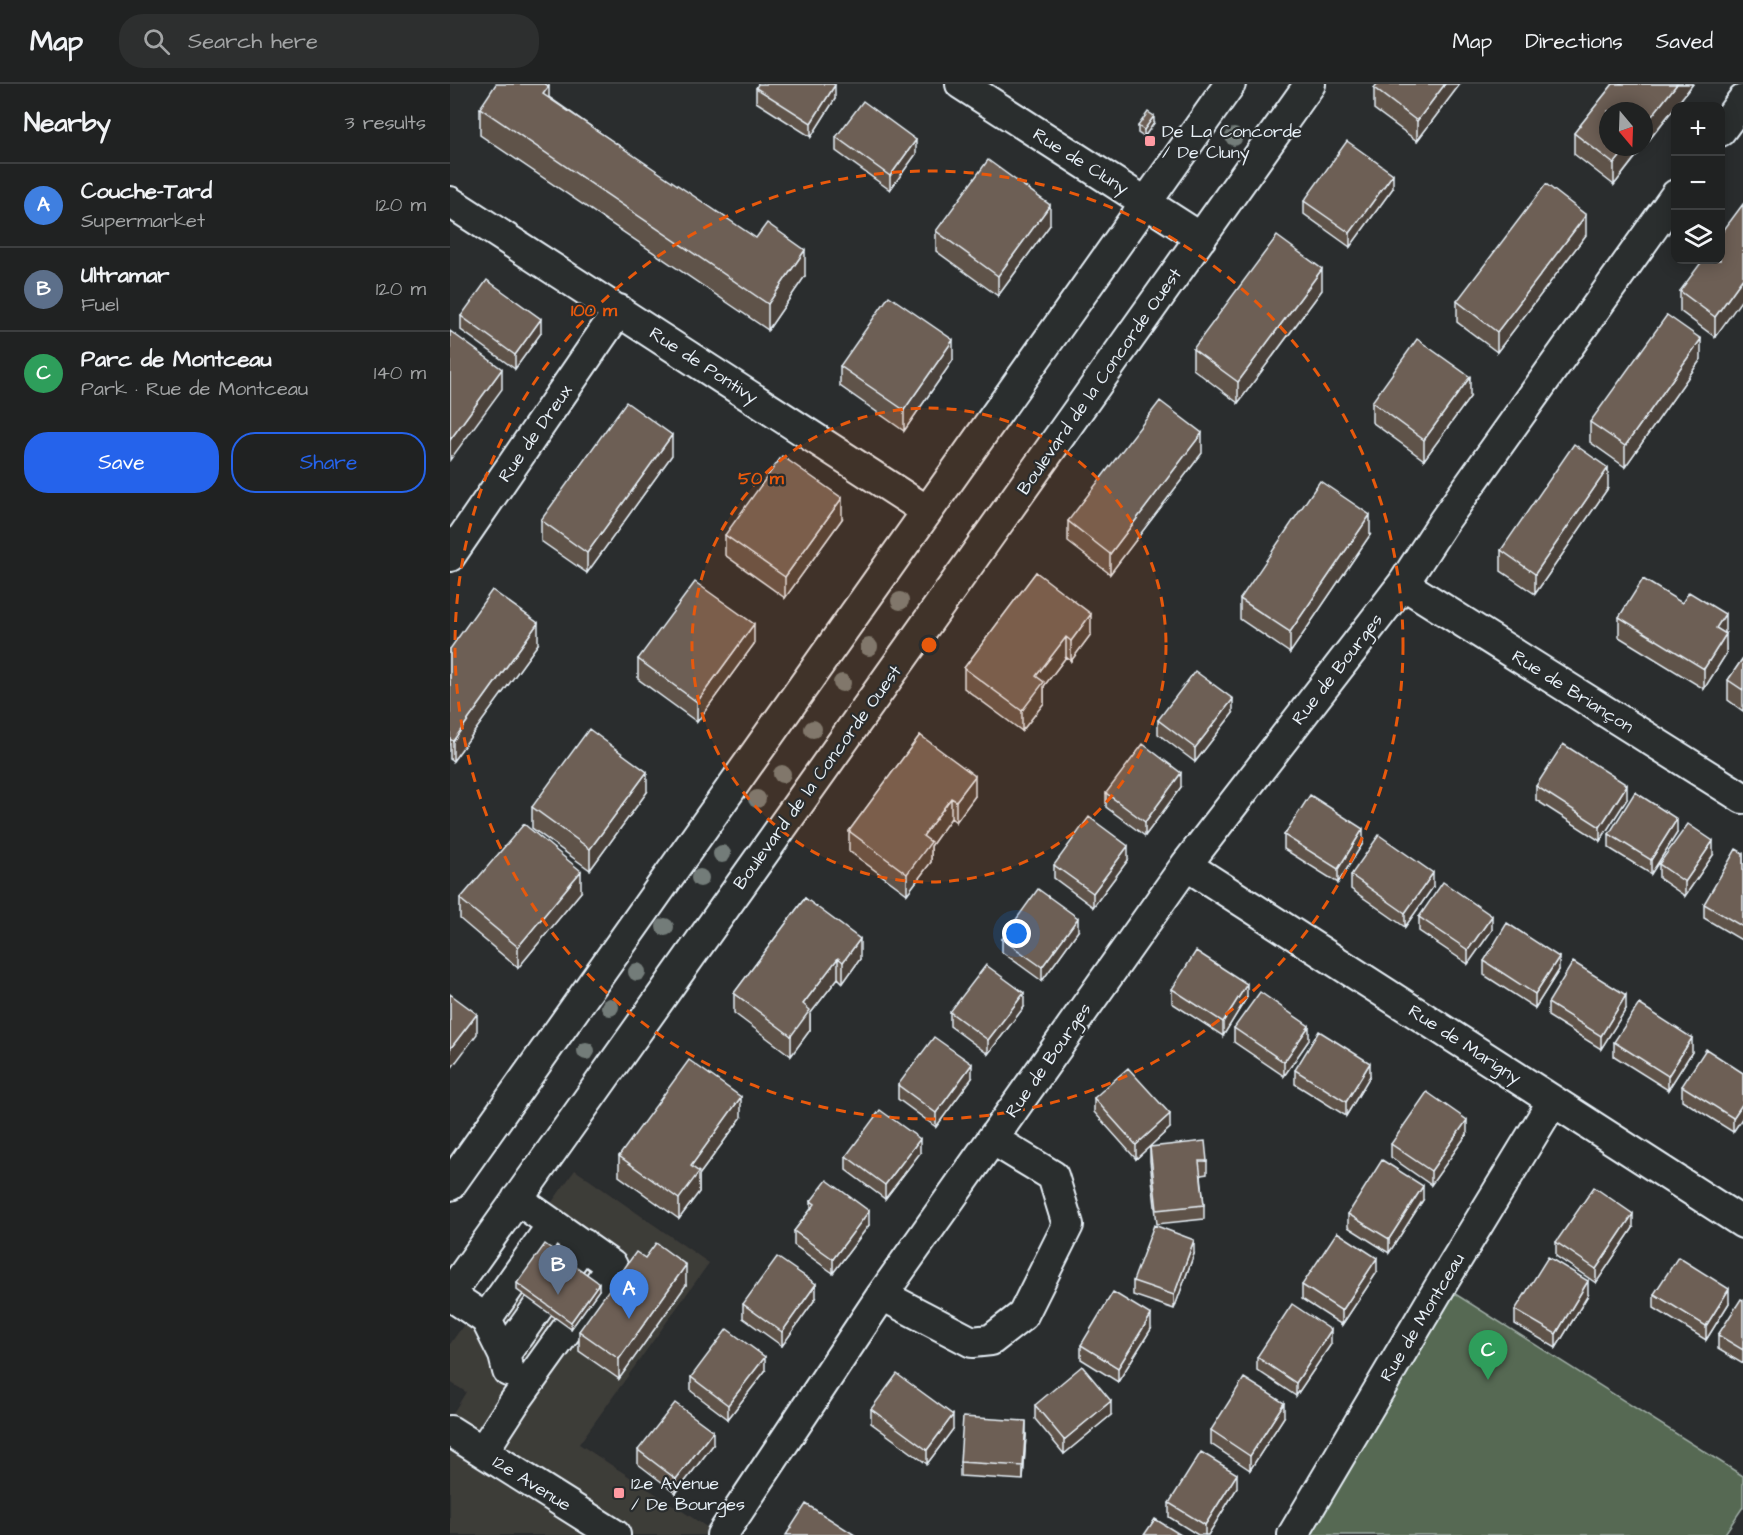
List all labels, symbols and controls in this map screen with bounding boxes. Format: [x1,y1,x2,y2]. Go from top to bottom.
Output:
search box [119,14,539,68]
text: Map [30,22,83,61]
icon: search [140,25,173,58]
text: Search here [188,26,318,57]
text: Map [1452,27,1492,56]
text: Directions [1525,27,1623,56]
text: Saved [1656,27,1713,56]
north arrow [1599,102,1653,156]
map controls [1671,102,1725,264]
button: + [1671,102,1725,156]
text: Nearby [24,105,111,141]
text: 3 results [344,109,426,137]
place label: De La Concorde / De Cluny [1162,119,1302,166]
street label: Rue de Cluny [1027,122,1134,202]
marker: De La Concorde / De Cluny [1143,134,1157,148]
button: − [1671,156,1725,210]
text: Couche-Tard [81,176,212,207]
text: A [37,191,50,219]
text: 120 m [376,191,426,219]
text: Supermarket [81,207,205,235]
button: layers [1671,210,1725,264]
text: Ultramar [81,260,170,291]
street label: Boulevard de la Concorde Ouest [1011,262,1188,500]
text: B [36,275,51,303]
text: 120 m [376,275,426,303]
text: Fuel [81,291,119,319]
text: 100 m [571,298,618,323]
street label: Rue de Pontivy [644,321,763,411]
text: Parc de Montceau [81,344,272,375]
text: C [36,359,51,387]
text: 140 m [374,359,426,387]
text: Park · Rue de Montceau [81,375,308,403]
street label: Rue de Dreux [492,379,579,487]
button: Save [24,432,219,493]
button: Share [231,432,426,493]
text: 50 m [738,466,785,491]
street label: Rue de Bourges [1286,608,1390,731]
centre of rings [919,635,939,655]
street label: Rue de Briançon [1507,644,1638,739]
street label: Boulevard de la Concorde Ouest [727,660,908,895]
your location [1002,919,1031,948]
street label: Rue de Bourges [999,998,1098,1123]
street label: Rue de Marigny [1403,999,1526,1091]
pin: B [538,1246,578,1295]
street label: Rue de Montceau [1374,1248,1471,1386]
pin: A [610,1270,648,1319]
pin: C [1468,1330,1508,1380]
street label: 12e Avenue [488,1449,576,1517]
place label: 12e Avenue / De Bourges [631,1471,745,1518]
marker: 12e Avenue / De Bourges [612,1486,626,1500]

